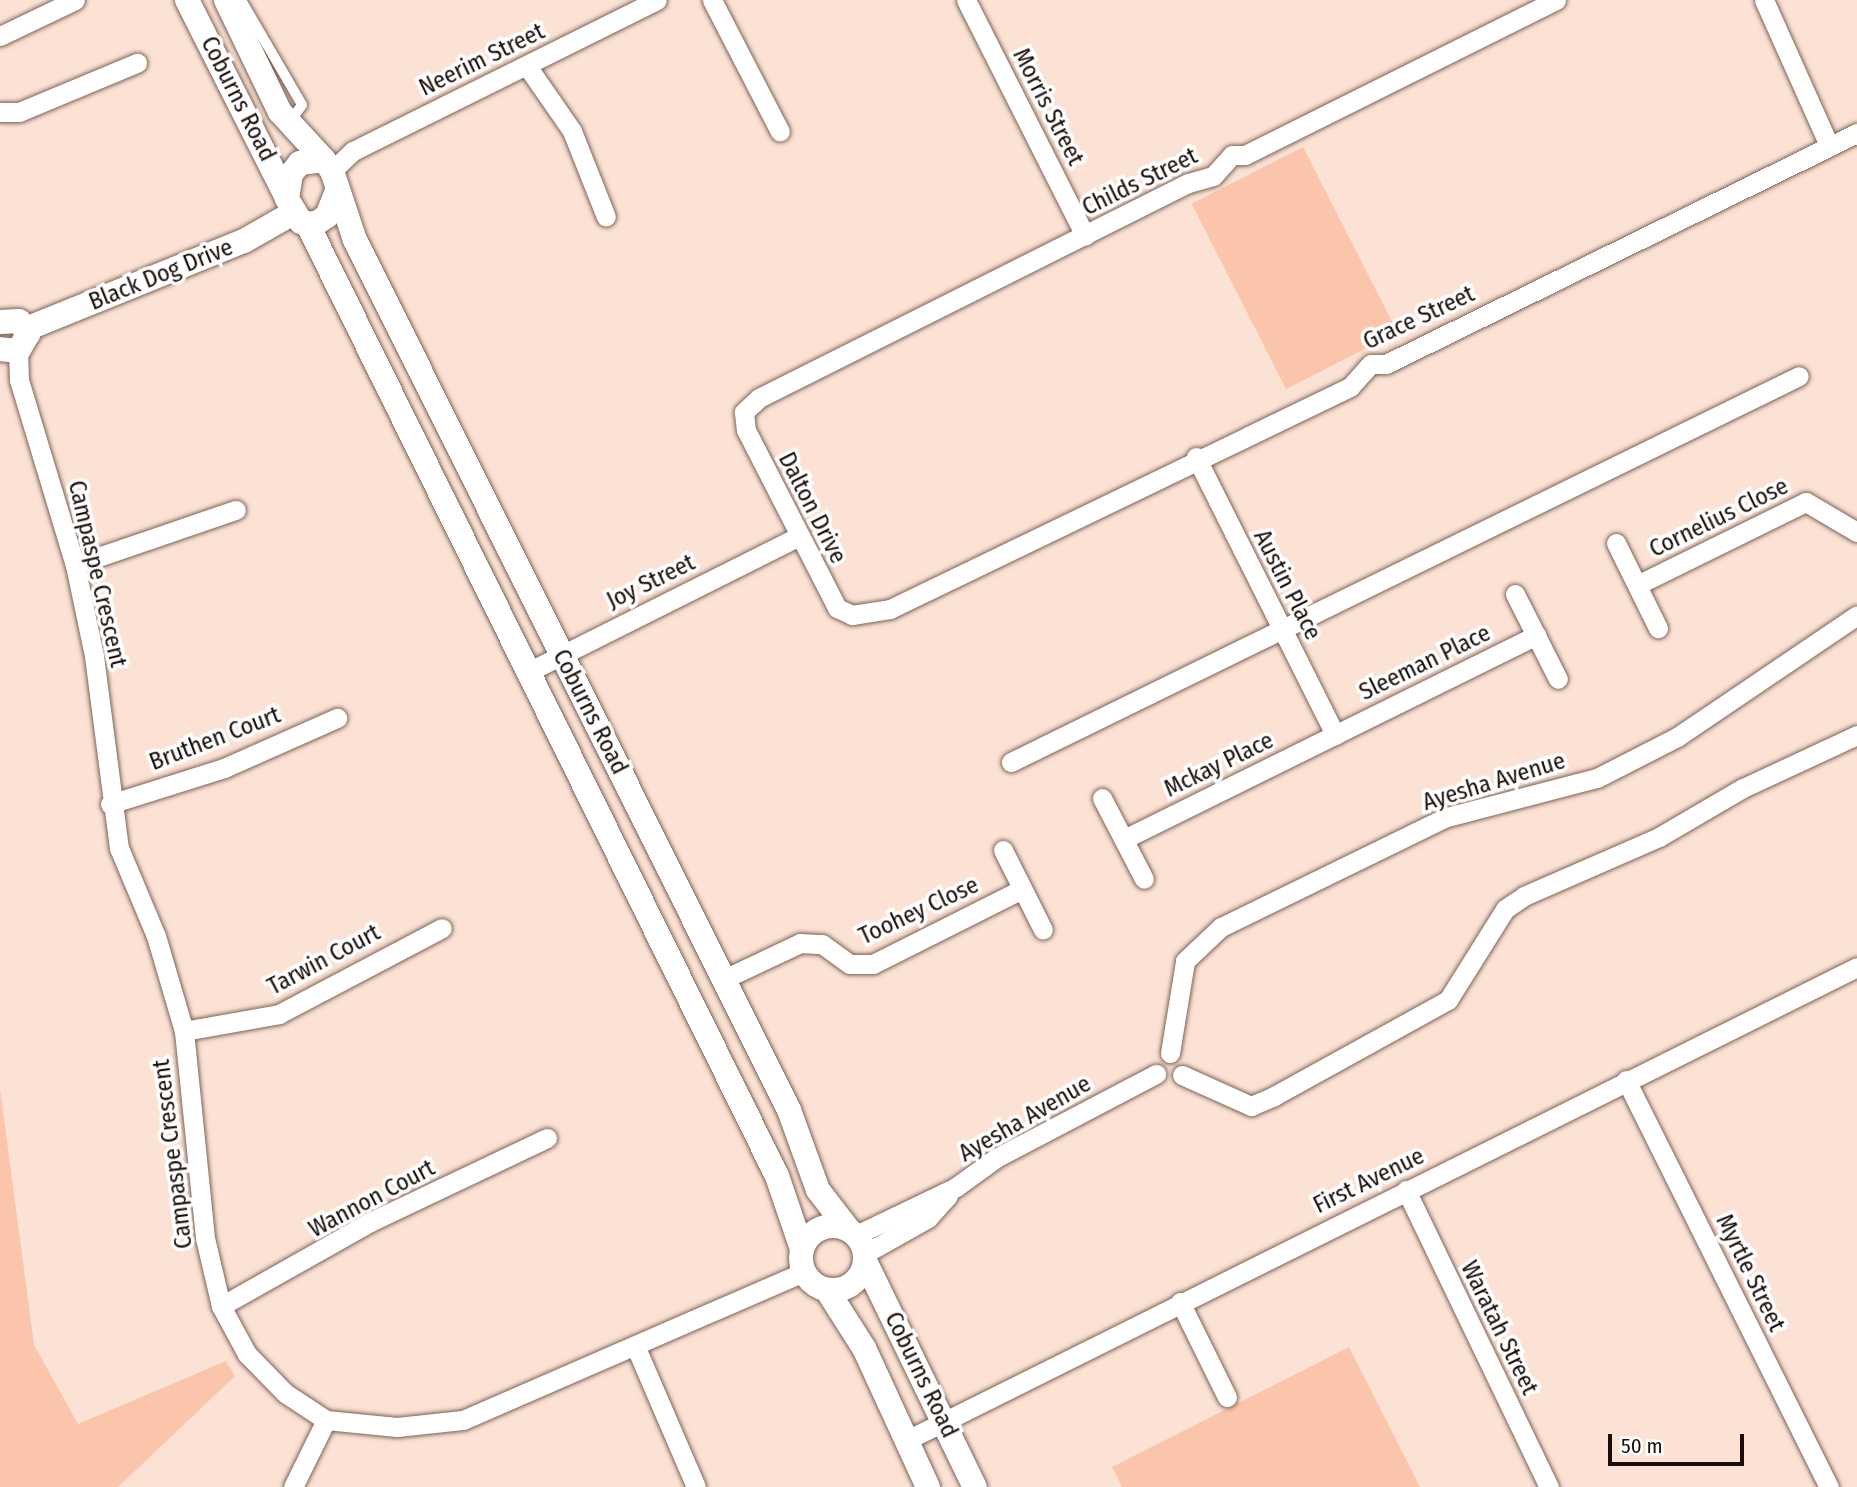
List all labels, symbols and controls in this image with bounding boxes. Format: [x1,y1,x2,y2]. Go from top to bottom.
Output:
street label: Neerim Street [415,17,549,103]
street label: Coburns Road [194,32,282,166]
street label: Morris Street [1006,44,1090,170]
street label: Childs Street [1078,142,1202,222]
street label: Black Dog Drive [85,233,237,317]
street label: Grace Street [1359,280,1479,356]
street label: Dalton Drive [772,448,852,568]
street label: Cornelius Close [1645,472,1793,564]
street label: Campaspe Crescent [62,478,132,670]
street label: Austin Place [1247,525,1327,645]
street label: Joy Street [602,548,700,616]
street label: Sleeman Place [1355,619,1495,707]
street label: Coburns Road [546,645,634,779]
street label: Bruthen Court [146,701,284,777]
street label: Mckay Place [1160,726,1278,804]
street label: Ayesha Avenue [1419,747,1569,817]
street label: Toohey Close [855,871,983,951]
street label: Tarwin Court [263,918,385,1002]
street label: Campaspe Crescent [147,1058,199,1250]
street label: Ayesha Avenue [954,1070,1096,1168]
street label: First Avenue [1309,1142,1429,1220]
street label: Wannon Court [304,1154,440,1244]
street label: Myrtle Street [1709,1210,1791,1336]
street label: Waratah Street [1454,1256,1544,1400]
street label: Coburns Road [878,1307,964,1443]
scale bar [1612,1420,1748,1464]
text: 50 m [1621,1433,1663,1459]

